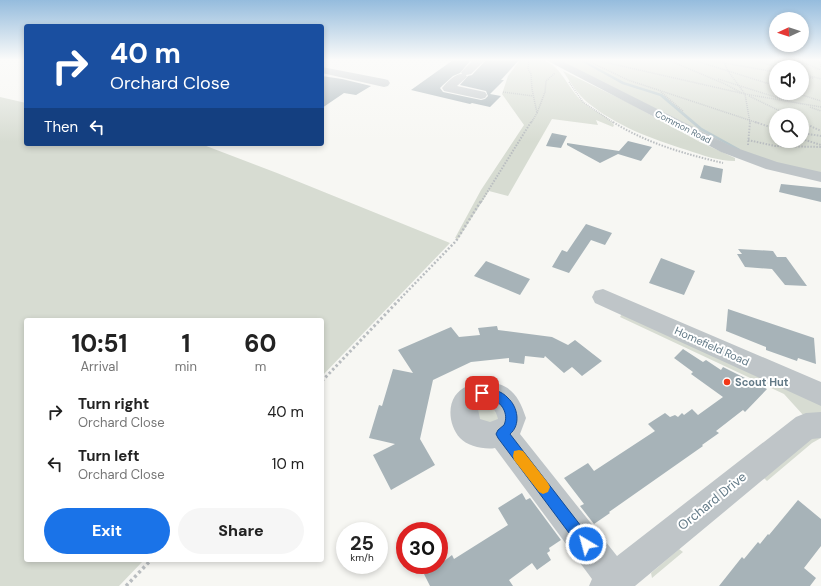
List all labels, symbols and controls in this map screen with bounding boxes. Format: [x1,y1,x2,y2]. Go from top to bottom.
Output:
north arrow [769,12,809,52]
map controls [769,12,809,148]
text: 40 m [110,35,181,72]
icon: right [44,40,96,92]
button: sound [769,60,809,100]
text: Orchard Close [110,71,230,95]
street label: Common Road [653,108,714,147]
button: search [769,108,809,148]
icon: left [86,116,108,138]
text: Then [44,117,78,137]
street label: Homefield Road [672,323,752,369]
text: 10:51 [71,328,127,359]
text: 1 [181,328,190,359]
text: 60 [244,328,277,359]
text: Arrival [80,358,118,375]
text: min [175,358,197,375]
text: m [255,358,266,375]
place label: Scout Hut [735,375,789,389]
pin [465,376,499,410]
marker: Scout Hut [722,377,732,387]
icon: arrive [471,382,493,404]
text: Turn right [78,394,149,414]
icon: right [44,401,66,423]
text: 40 m [267,402,304,422]
text: Orchard Close [78,414,165,431]
text: Turn left [78,446,139,466]
icon: left [44,453,66,475]
text: 10 m [272,454,304,474]
text: Orchard Close [78,466,165,483]
street label: Orchard Drive [674,468,750,534]
button: Exit [44,508,170,554]
button: Share [178,508,304,554]
speed limit sign: 30 [396,522,448,574]
position arrow [565,523,607,565]
text: 25 [350,530,374,556]
text: km/h [350,551,374,564]

